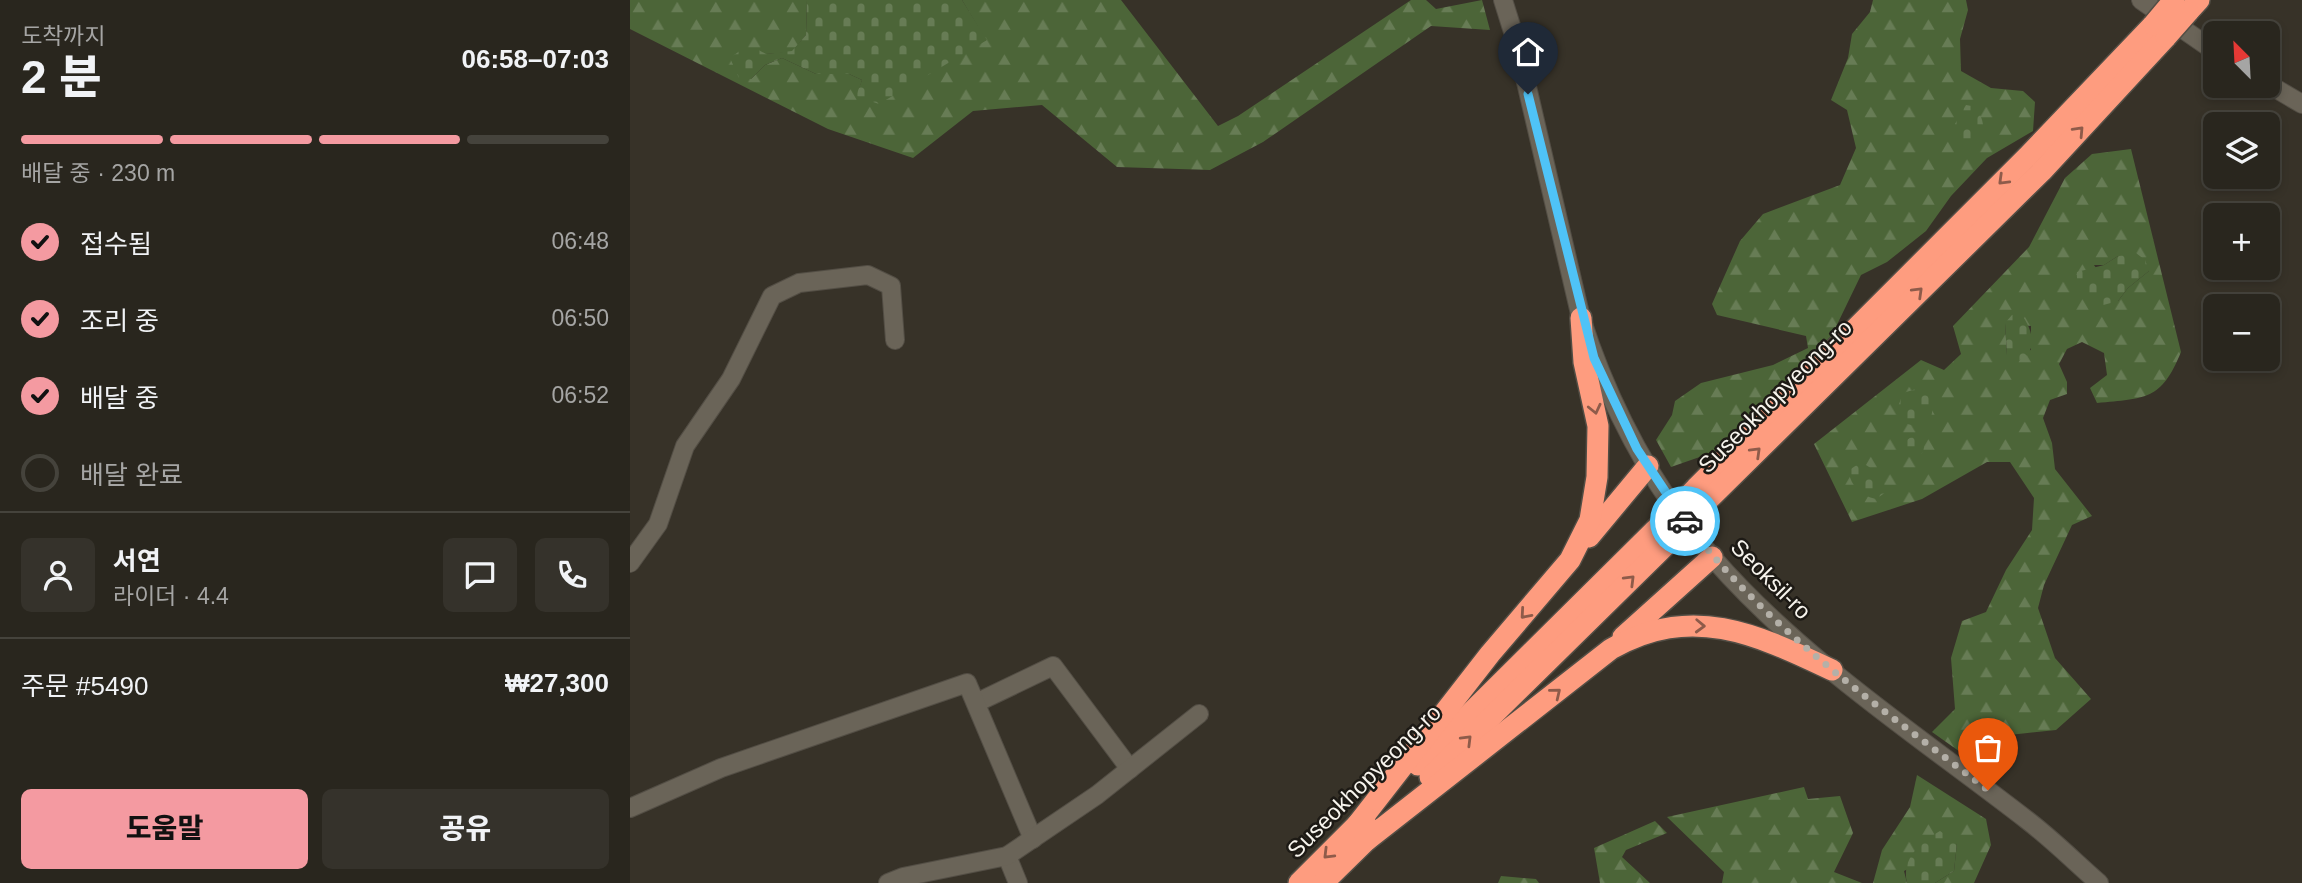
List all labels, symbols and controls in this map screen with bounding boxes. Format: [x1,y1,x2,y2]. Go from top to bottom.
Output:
north arrow [2203,21,2280,98]
map controls [2203,21,2280,371]
pin [1498,22,1558,94]
text: 도착까지 [21,23,106,49]
icon: home [1509,33,1547,71]
text: 06:58–07:03 [462,44,609,74]
text: 2 분 [21,51,102,103]
button: layers [2203,112,2280,189]
one-way arrow [2071,126,2083,139]
text: 배달 중 · 230 m [21,160,175,186]
one-way arrow [1999,172,2012,185]
button: + [2203,203,2280,280]
icon: check [21,223,59,261]
text: 06:48 [551,228,609,254]
text: 접수됨 [80,229,152,259]
one-way arrow [1910,287,1923,300]
button: − [2203,294,2280,371]
icon: check [21,300,59,338]
text: 06:50 [551,305,609,331]
text: 조리 중 [80,306,159,336]
street label: Suseokhopyeong-ro [1693,314,1857,478]
icon: check [21,377,59,415]
text: 06:52 [551,382,609,408]
text: 배달 중 [80,383,159,413]
one-way arrow [1586,403,1601,415]
one-way arrow [1748,447,1761,460]
text: 배달 완료 [80,460,183,490]
courier [1650,486,1720,556]
icon: car [1666,502,1704,540]
street label: Seoksil-ro [1726,534,1816,624]
button: person [21,538,95,612]
button: chat [443,538,517,612]
button: phone [535,538,609,612]
text: 서연 [113,546,161,576]
one-way arrow [1621,576,1634,589]
text: 라이더 · 4.4 [113,583,229,609]
one-way arrow [1521,606,1533,619]
one-way arrow [1695,618,1706,634]
text: ₩27,300 [505,668,609,698]
text: 주문 #5490 [21,671,148,701]
one-way arrow [1549,688,1561,701]
street label: Suseokhopyeong-ro [1282,699,1446,863]
pin [1958,718,2018,790]
icon: bag [1969,729,2007,767]
one-way arrow [1459,735,1472,748]
button: 도움말 [21,789,308,869]
button: 공유 [322,789,609,869]
one-way arrow [1323,846,1336,859]

